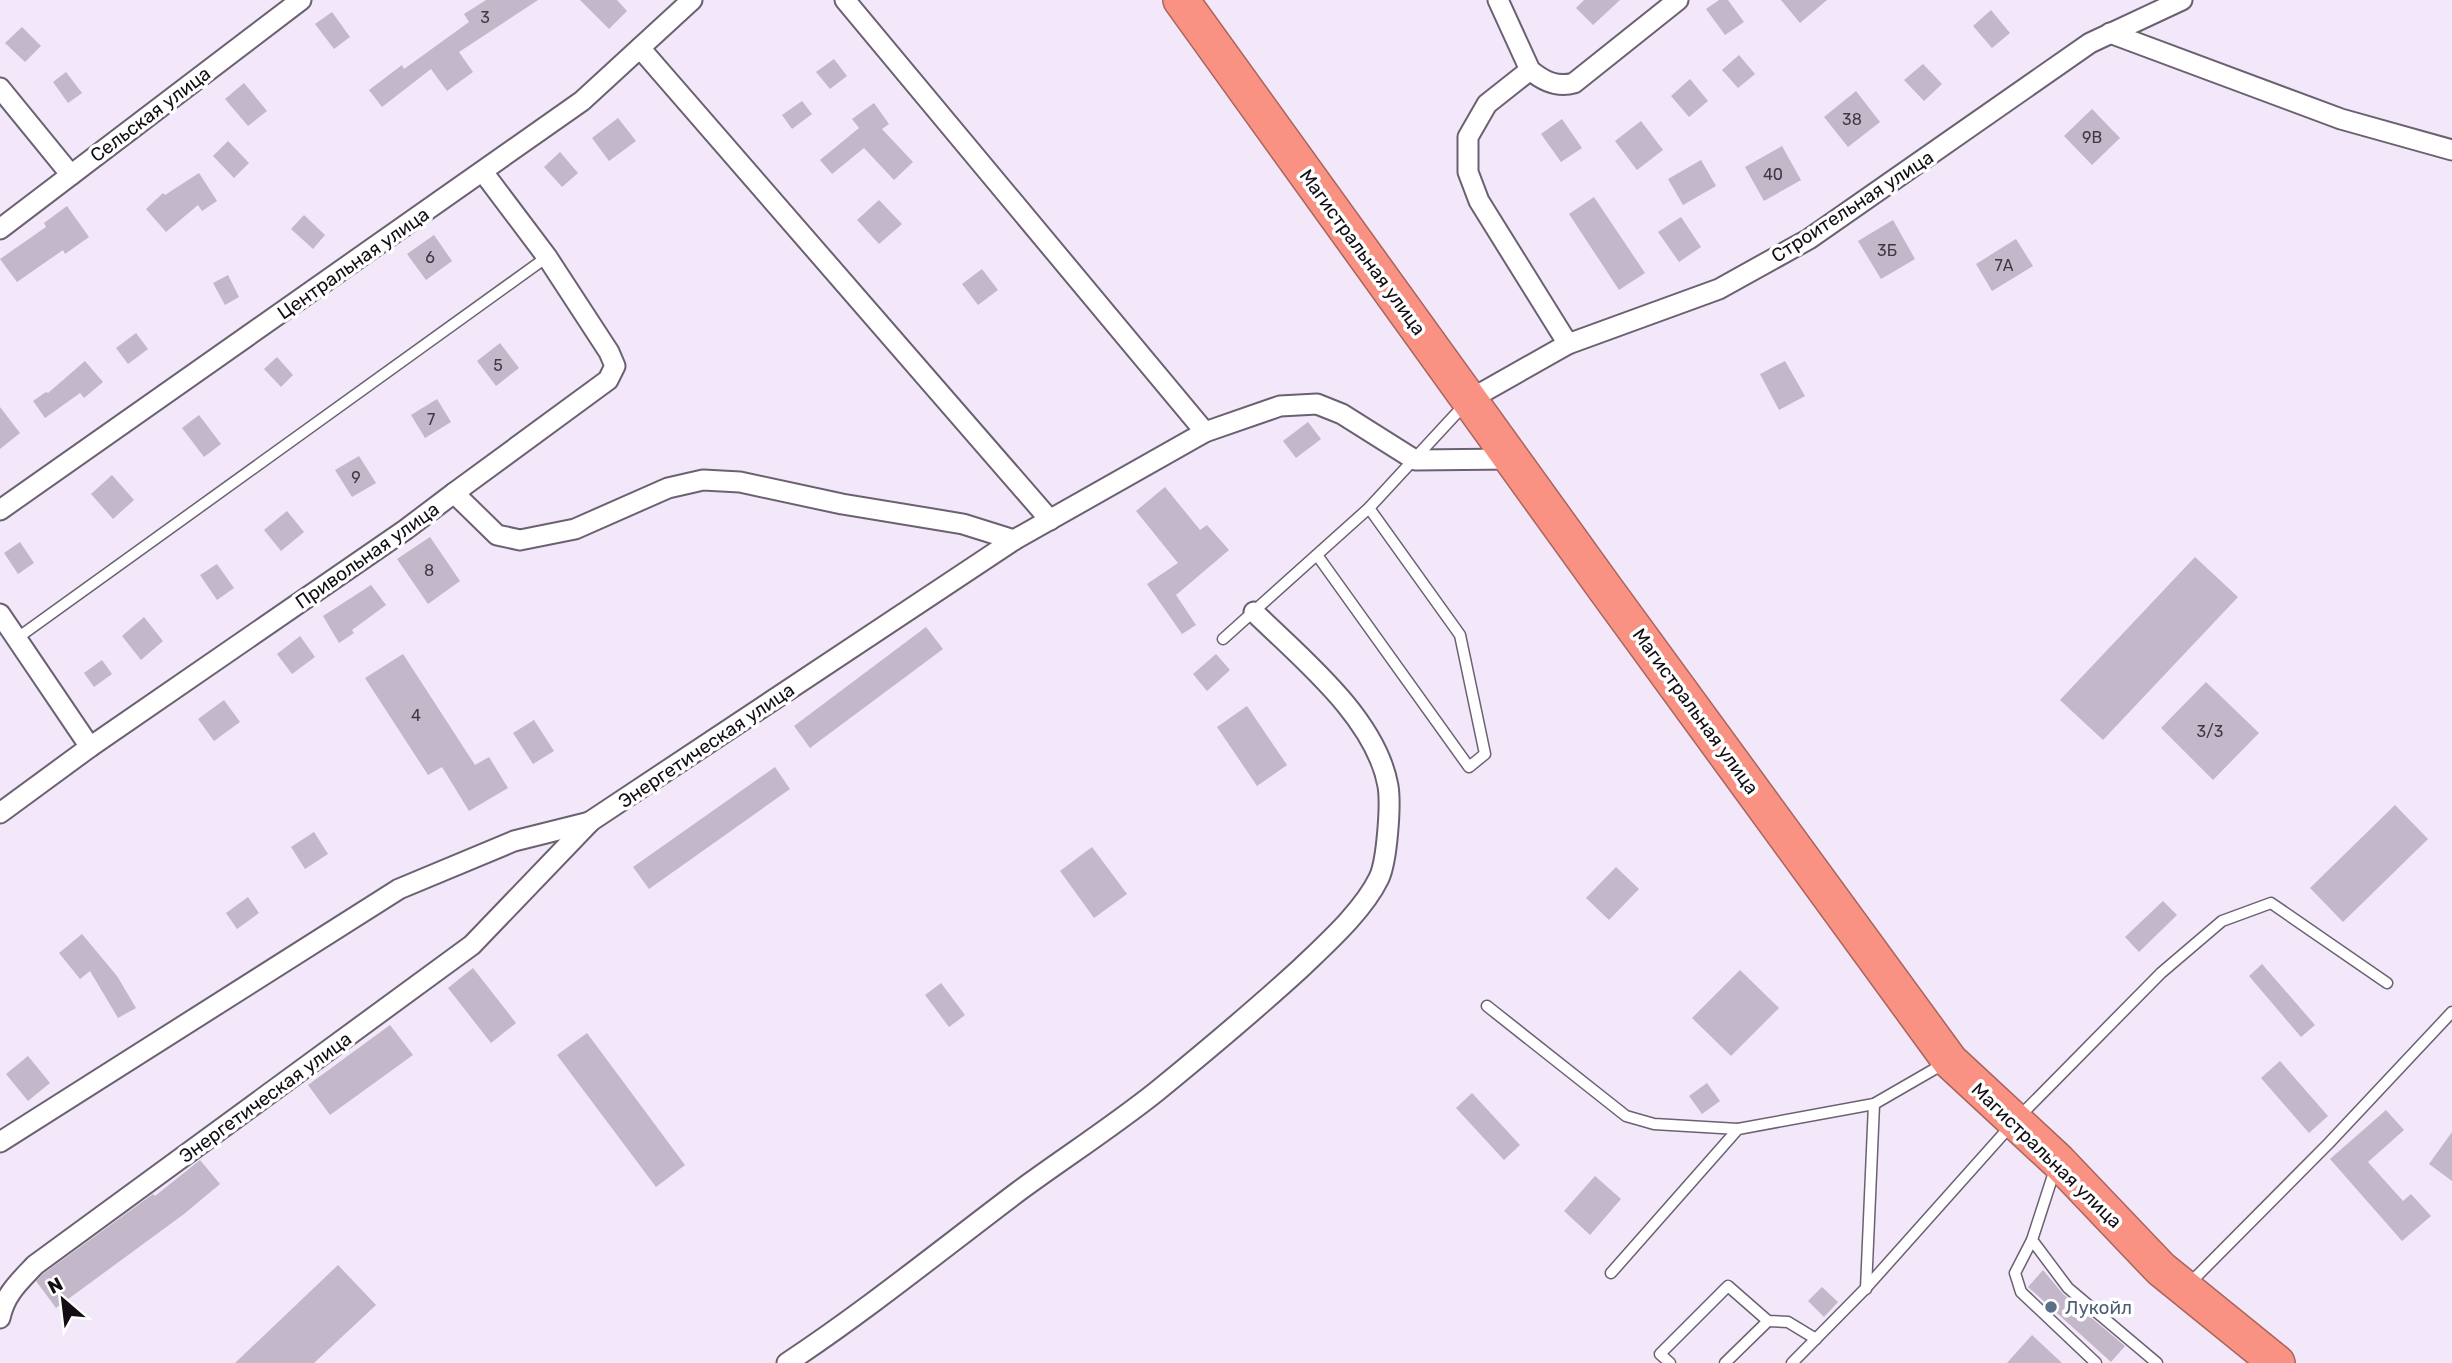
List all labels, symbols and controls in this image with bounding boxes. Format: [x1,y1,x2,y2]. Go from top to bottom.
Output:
house number: 3 [480,8,490,27]
street label: Сельская улица [86,62,215,167]
house number: 38 [1842,110,1862,129]
house number: 9В [2082,128,2102,147]
street label: Строительная улица [1767,145,1938,267]
street label: Магистральная улица [1295,165,1431,340]
house number: 40 [1763,165,1783,184]
street label: Центральная улица [273,202,434,324]
house number: 3Б [1877,241,1897,260]
house number: 6 [425,248,435,267]
house number: 7А [1995,256,2014,275]
house number: 5 [493,356,503,375]
house number: 7 [427,410,435,429]
house number: 9 [351,468,361,487]
street label: Привольная улица [291,497,444,614]
house number: 8 [424,561,434,580]
street label: Магистральная улица [1628,624,1764,799]
street label: Энергетическая улица [614,678,799,813]
house number: 4 [411,706,421,725]
house number: 3/3 [2197,722,2223,741]
street label: Энергетическая улица [175,1027,356,1168]
street label: Магистральная улица [1967,1078,2126,1233]
north arrow [28,1265,98,1335]
text: N [44,1272,67,1299]
place label: Лукойл [2065,1296,2132,1319]
marker: Лукойл [2043,1299,2059,1315]

